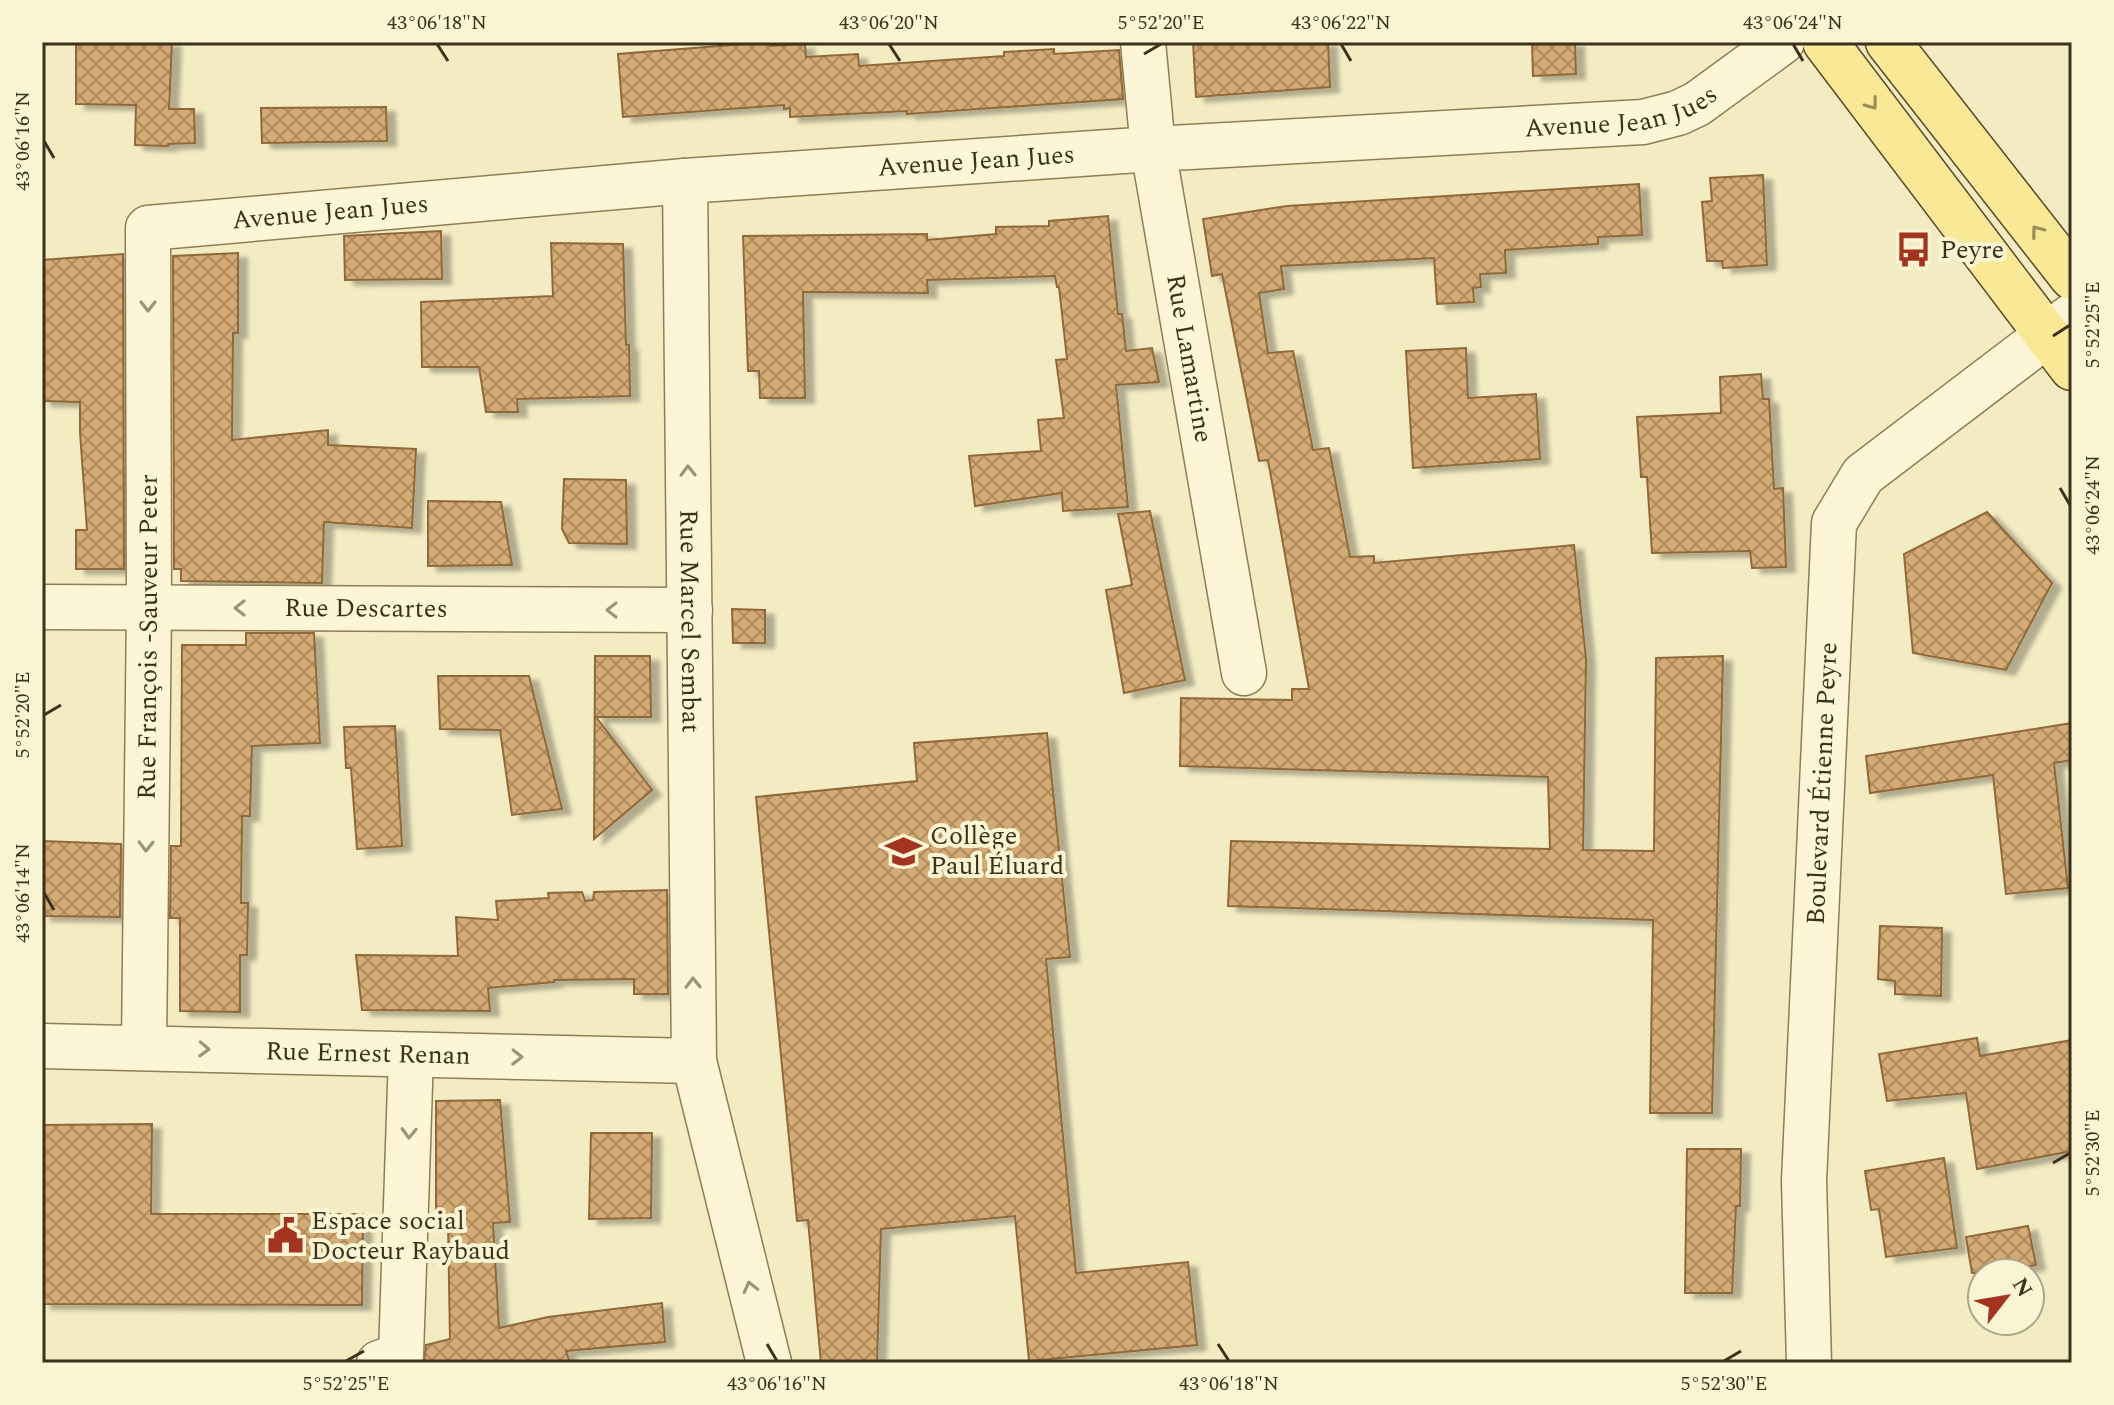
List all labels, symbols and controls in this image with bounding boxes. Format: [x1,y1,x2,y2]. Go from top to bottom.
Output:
text: 43°06'18"N [387,8,487,38]
text: 43°06'20"N [839,8,939,38]
text: 5°52'20"E [1117,8,1205,38]
text: 43°06'22"N [1291,8,1391,38]
text: 43°06'24"N [1743,8,1843,38]
street label: Avenue Jean Jues [1523,75,1726,148]
text: 43°06'16"N [8,91,38,191]
one-way arrow [1863,95,1877,110]
street label: Avenue Jean Jues [876,134,1076,188]
street label: Avenue Jean Jues [230,184,430,241]
one-way arrow [2032,225,2046,239]
place label: Peyre [1940,230,2004,270]
bus stop icon: Peyre [1895,231,1933,269]
street label: Rue Lamartine [1155,271,1224,446]
text: 5°52'25"E [2078,281,2108,369]
one-way arrow [139,300,157,313]
text: 43°06'24"N [2078,455,2108,555]
one-way arrow [679,464,697,477]
street label: Rue François -Sauveur Peter [127,474,169,800]
street label: Rue Marcel Sembat [668,509,711,733]
street label: Rue Descartes [284,588,448,629]
one-way arrow [233,599,246,617]
one-way arrow [605,601,618,619]
street label: Boulevard Étienne Peyre [1796,641,1849,926]
text: 5°52'20"E [8,671,38,759]
place label: Collège Paul Éluard [930,816,1064,886]
school or university icon: Collège Paul Éluard [885,832,923,870]
one-way arrow [137,840,155,853]
text: 43°06'14"N [8,843,38,943]
one-way arrow [684,976,702,989]
street label: Rue Ernest Renan [265,1031,471,1076]
one-way arrow [198,1040,211,1057]
one-way arrow [511,1049,524,1066]
text: 5°52'30"E [2078,1109,2108,1197]
one-way arrow [400,1127,417,1140]
place label: Espace social Docteur Raybaud [311,1201,510,1271]
public building icon: Espace social Docteur Raybaud [266,1217,304,1255]
north arrow [1966,1257,2046,1337]
text: N [2003,1271,2041,1304]
one-way arrow [743,1281,760,1295]
text: 5°52'25"E [302,1369,390,1399]
text: 43°06'16"N [727,1369,827,1399]
text: 43°06'18"N [1179,1369,1279,1399]
text: 5°52'30"E [1680,1369,1768,1399]

